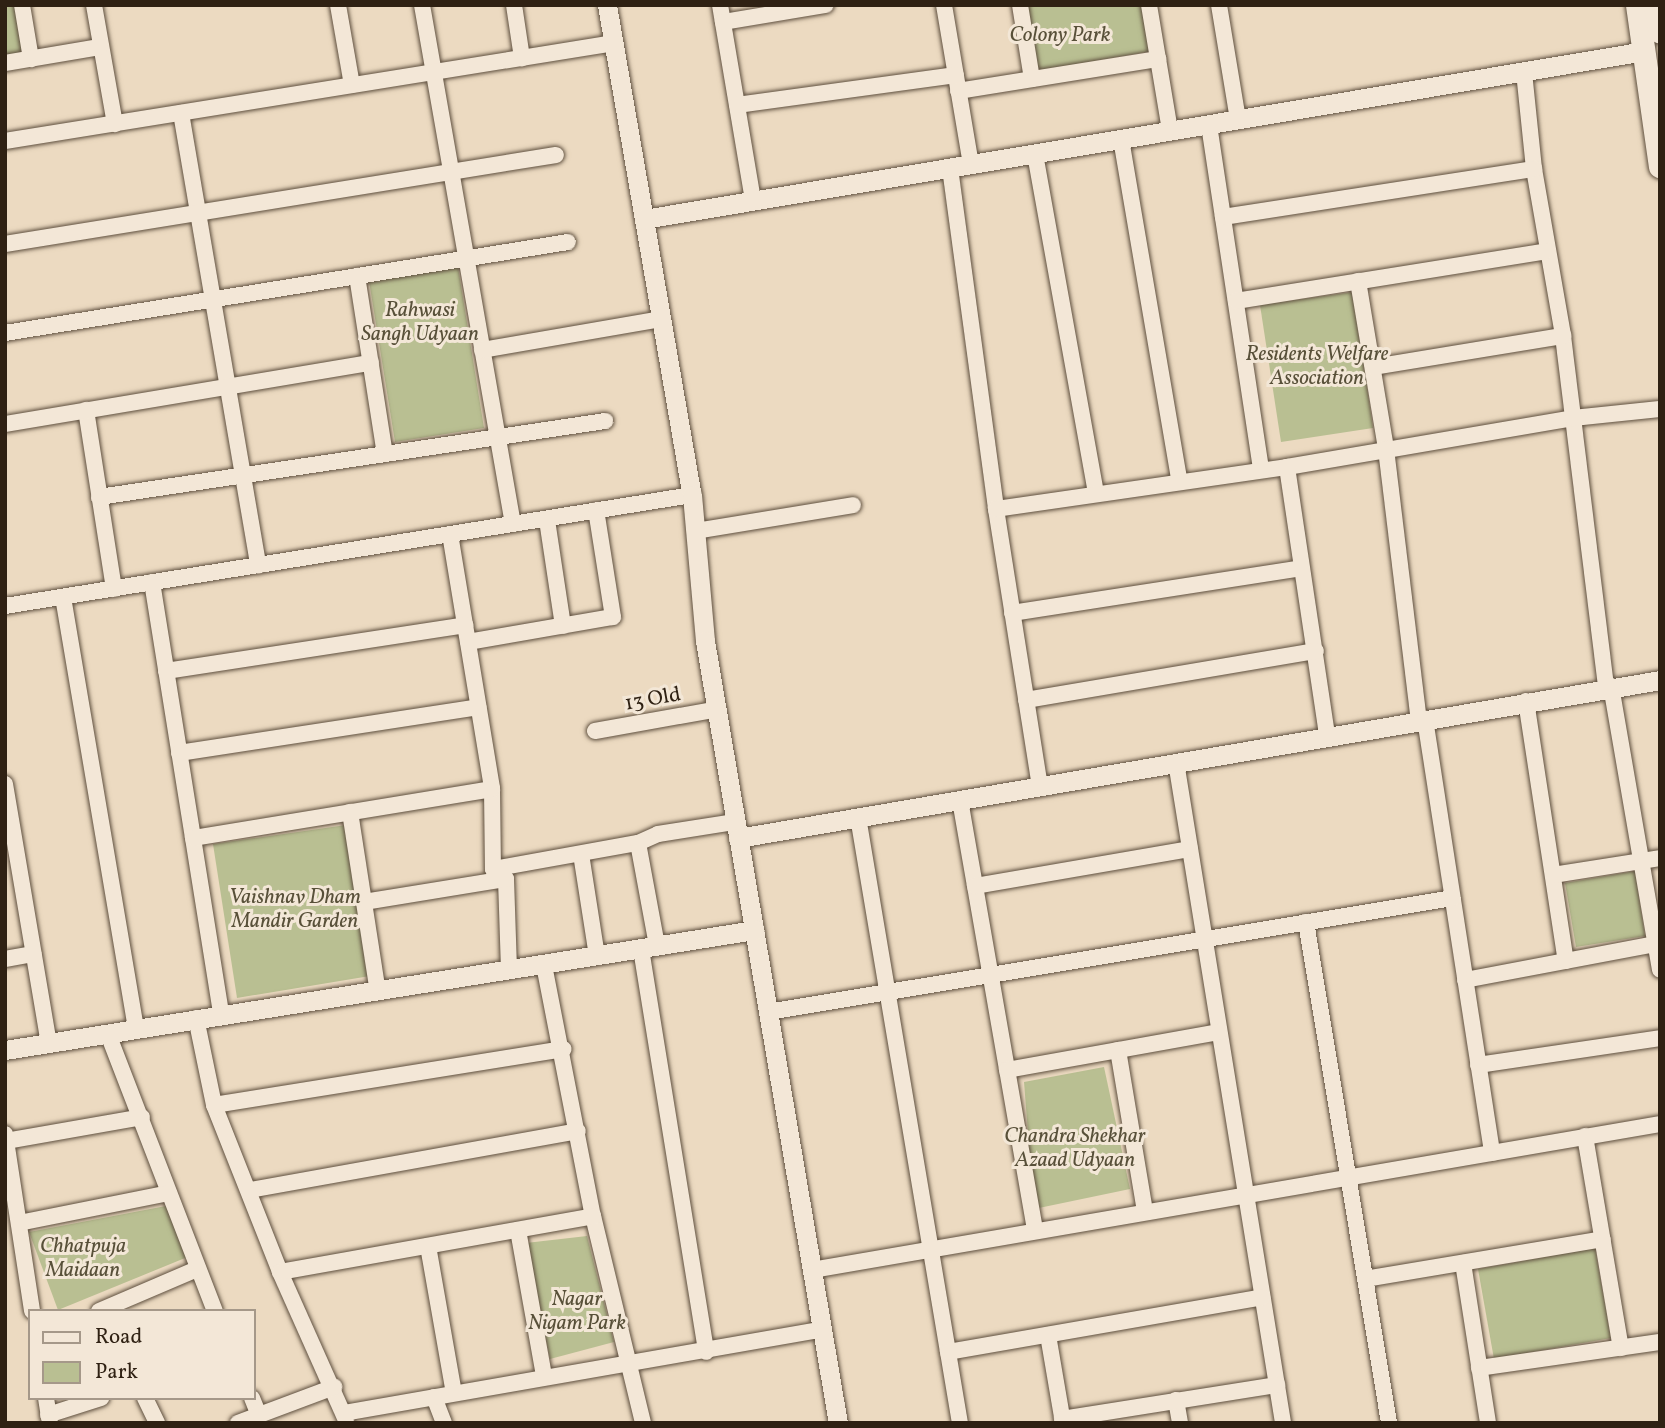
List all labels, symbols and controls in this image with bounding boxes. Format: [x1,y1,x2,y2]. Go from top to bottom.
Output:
park label: Colony Park [1010,23,1110,49]
park label: Rahwasi Sangh Udyaan [361,298,479,348]
park label: Residents Welfare Association [1246,342,1388,392]
street label: 13 Old [623,683,683,717]
park label: Vaishnav Dham Mandir Garden [229,885,361,935]
park label: Chandra Shekhar Azaad Udyaan [1004,1124,1146,1174]
park label: Chhatpuja Maidaan [40,1234,126,1284]
park label: Nagar Nigam Park [528,1287,626,1337]
legend [28,1309,256,1400]
text: Road [95,1323,142,1352]
text: Park [95,1358,138,1387]

